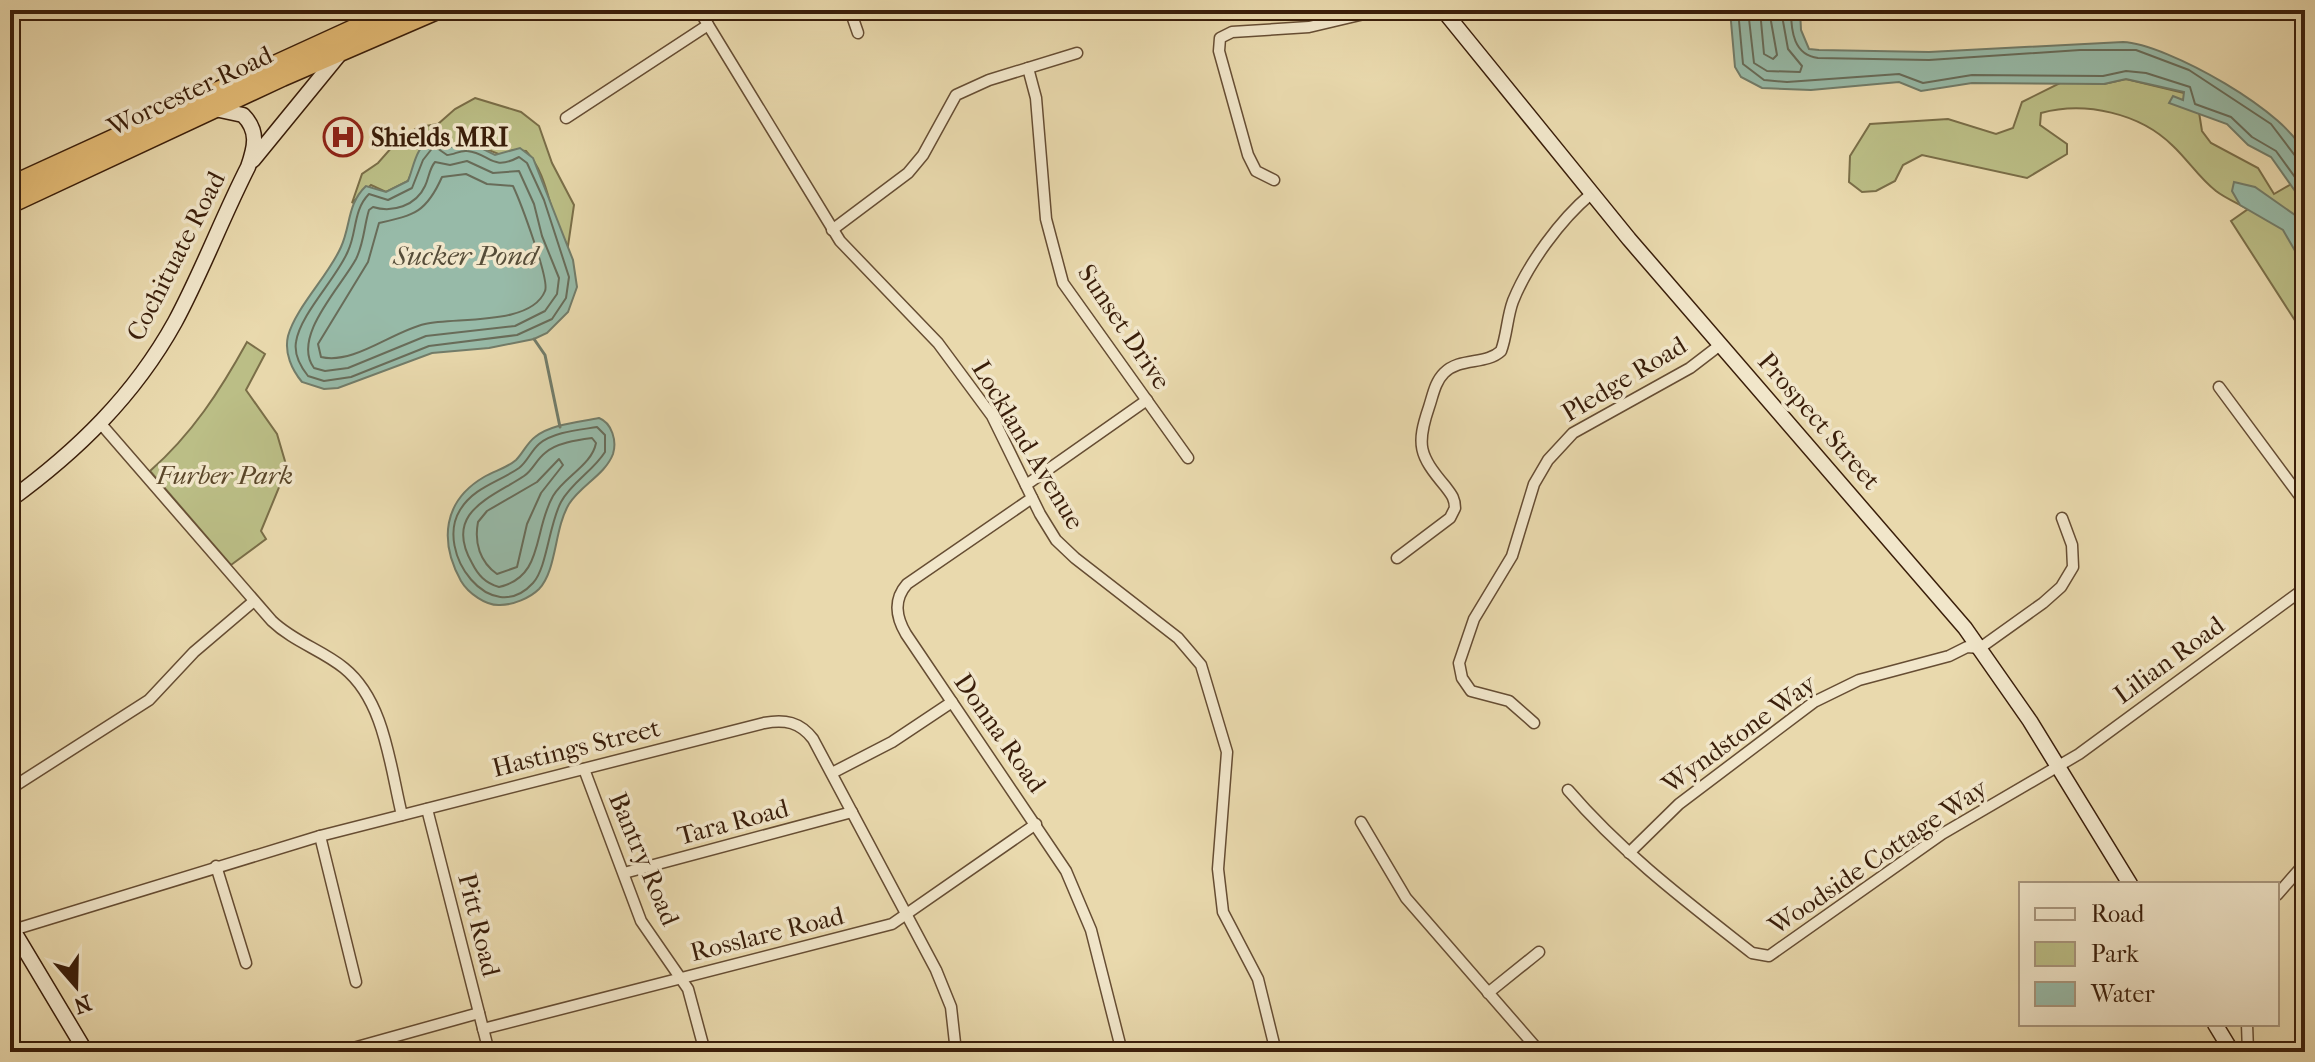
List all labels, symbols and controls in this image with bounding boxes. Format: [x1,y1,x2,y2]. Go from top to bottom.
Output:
street label: Worcester Road [102,39,278,143]
hospital icon: Shields MRI [322,116,364,158]
place label: Shields MRI [371,122,508,153]
street label: Cochituate Road [120,165,232,346]
water label: Sucker Pond [392,239,541,272]
street label: Sunset Drive [1071,259,1177,395]
street label: Pledge Road [1556,329,1693,428]
street label: Prospect Street [1751,346,1887,496]
street label: Lockland Avenue [965,355,1091,535]
park label: Furber Park [156,460,293,491]
street label: Lilian Road [2108,609,2231,710]
street label: Donna Road [948,667,1053,799]
street label: Wyndstone Way [1655,667,1823,801]
street label: Hastings Street [489,712,664,784]
street label: Woodside Cottage Way [1762,772,1994,942]
street label: Bantry Road [602,788,686,931]
street label: Tara Road [674,792,793,852]
street label: Pitt Road [451,870,507,981]
legend [2019,882,2279,1026]
street label: Rosslare Road [687,900,848,968]
text: Road [2091,900,2145,928]
text: Park [2091,940,2139,968]
north arrow [36,946,116,1026]
text: Water [2090,980,2155,1008]
text: N [70,989,95,1019]

